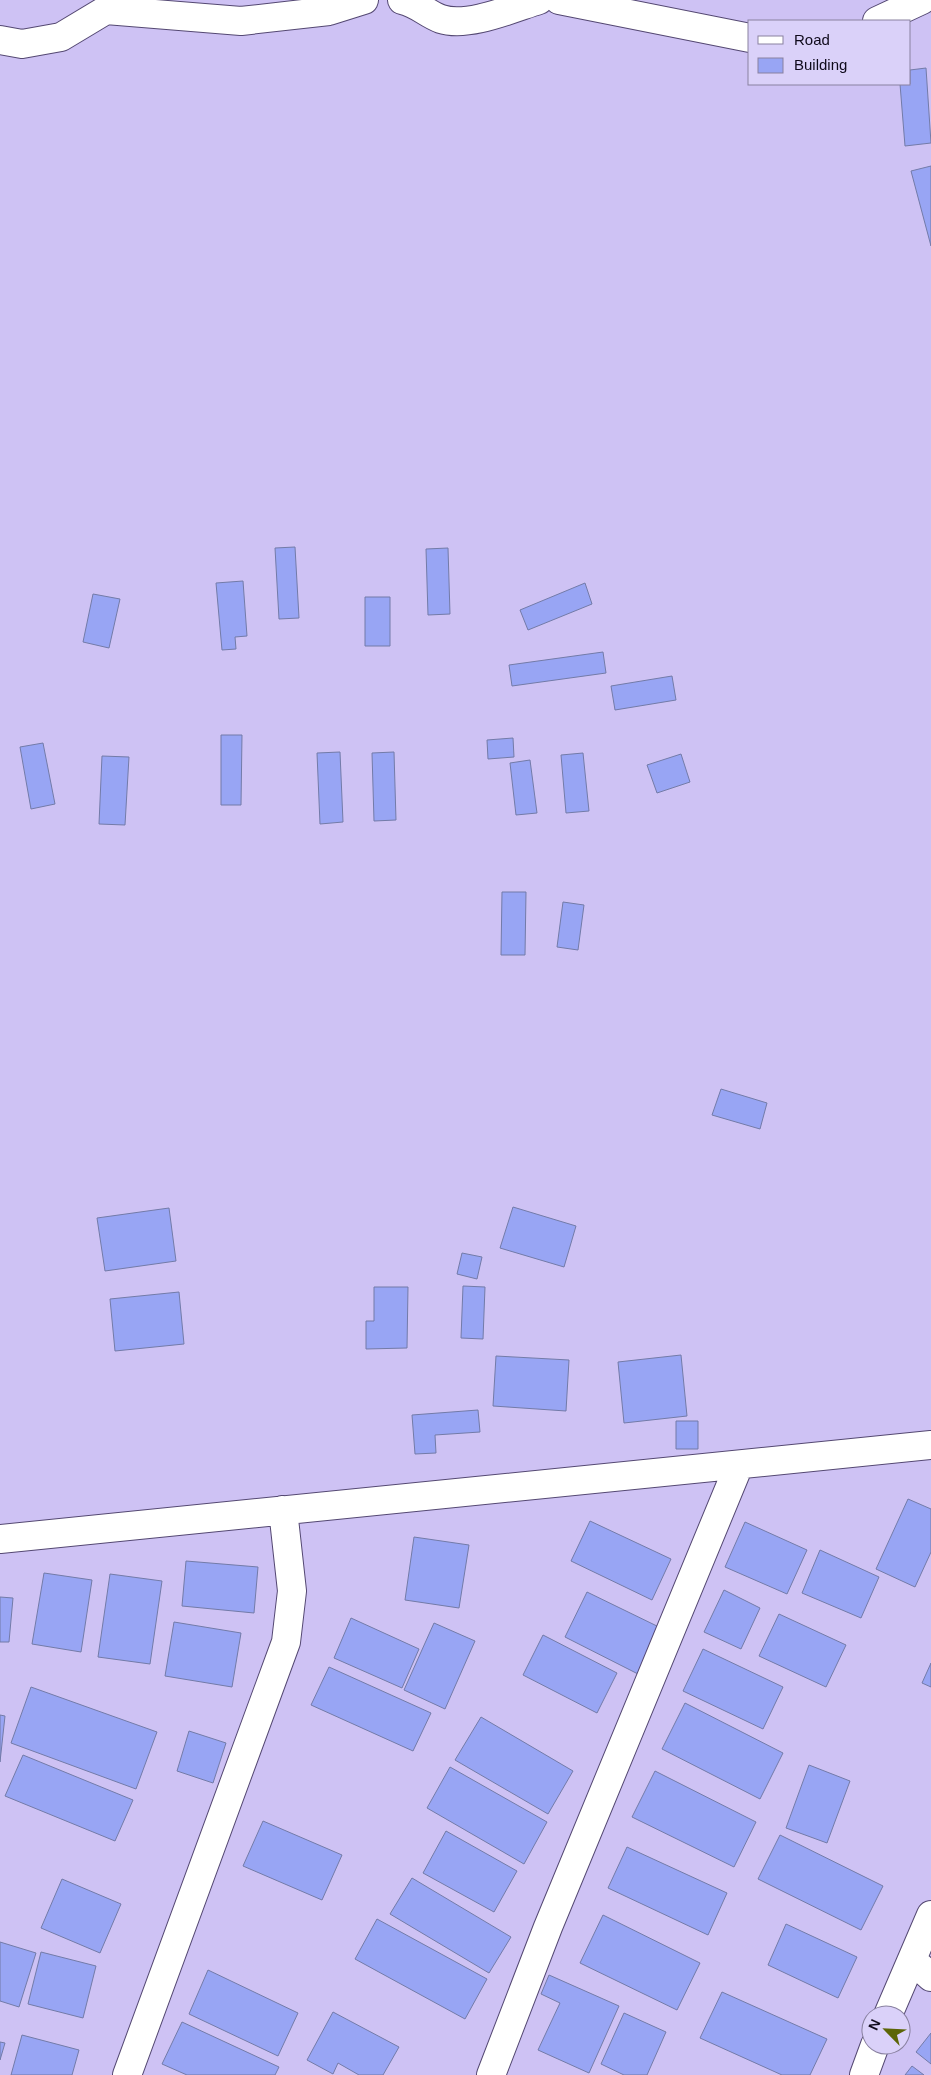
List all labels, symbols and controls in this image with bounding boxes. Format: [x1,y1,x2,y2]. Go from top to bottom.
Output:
legend [748,20,911,85]
text: Road [794,31,830,48]
text: Building [794,56,847,73]
north arrow [861,2005,911,2055]
text: N [865,2017,883,2033]

